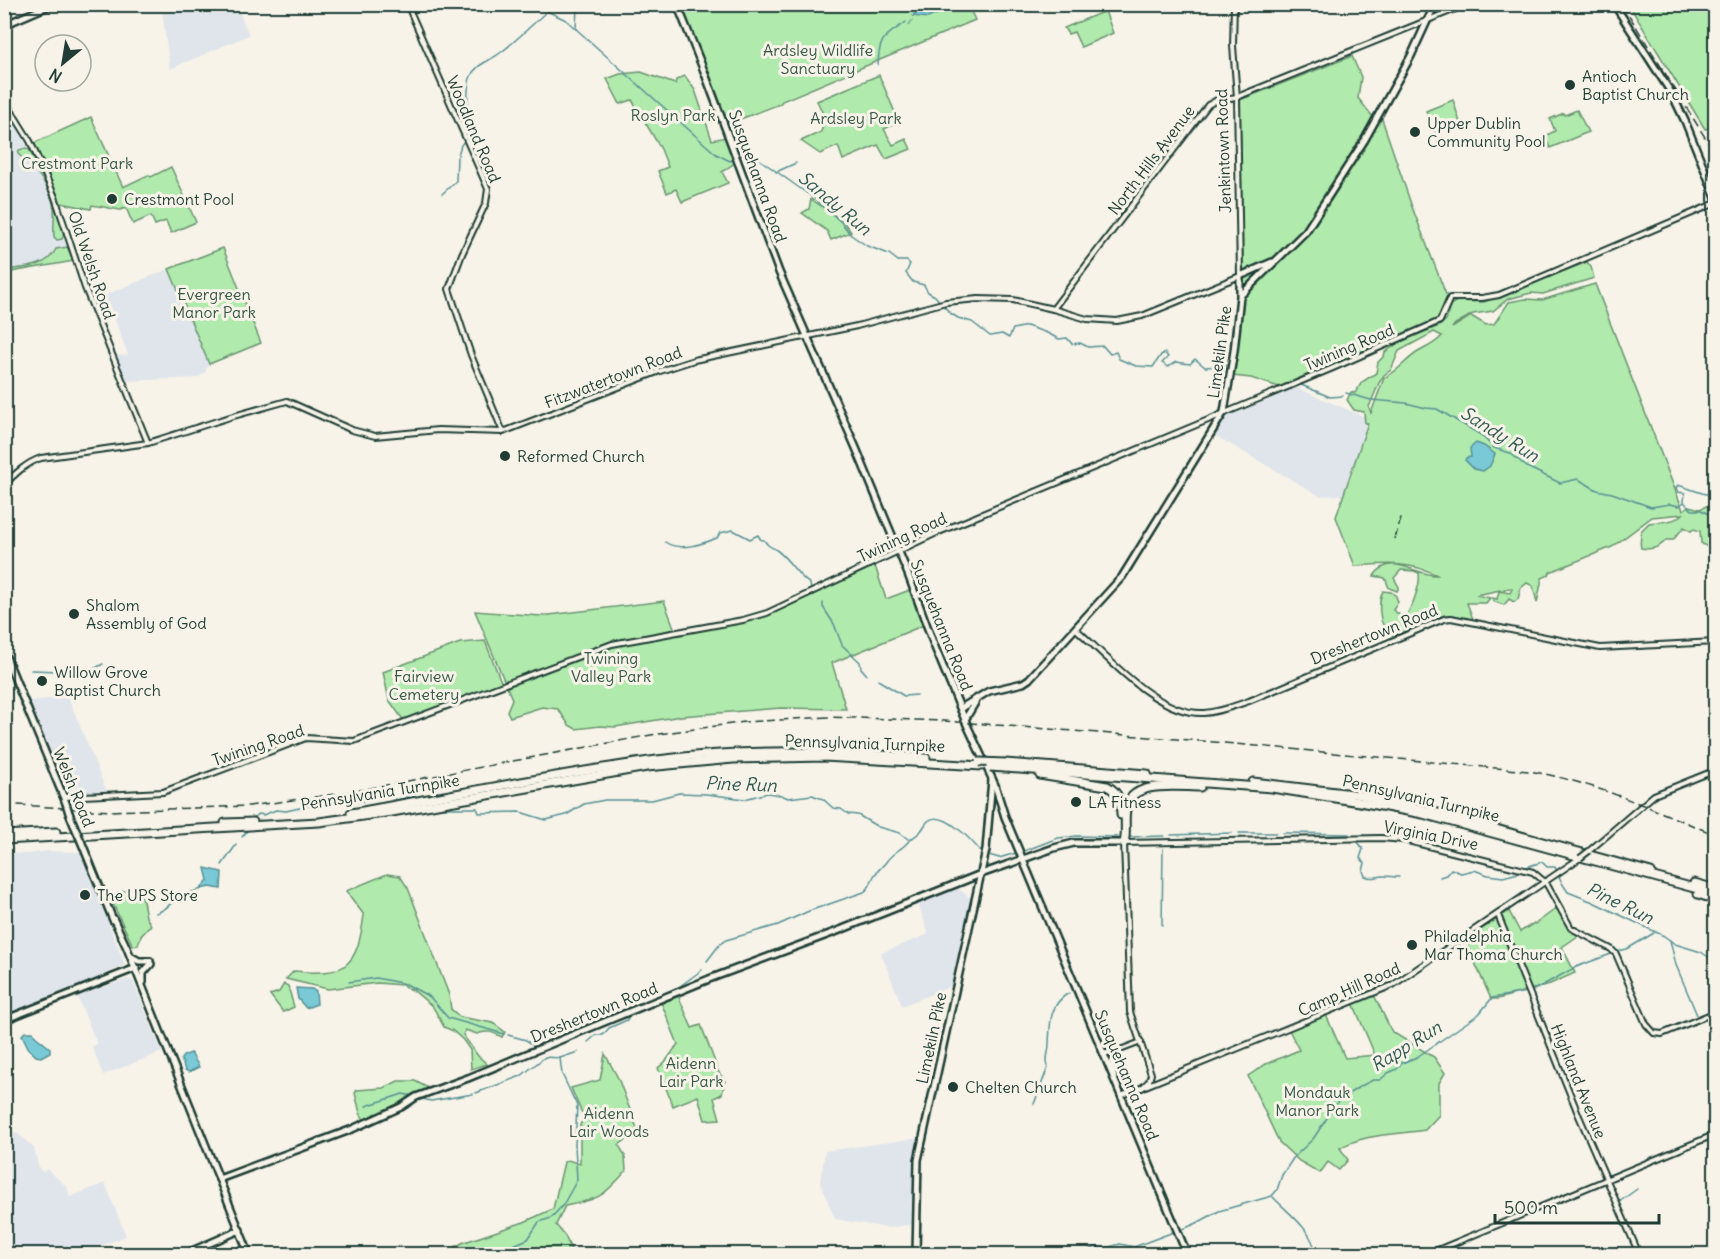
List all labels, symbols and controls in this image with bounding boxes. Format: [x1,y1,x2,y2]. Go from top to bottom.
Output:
north arrow [33,33,93,93]
park label: Ardsley Wildlife Sanctuary [763,40,873,78]
text: N [46,65,65,87]
place label: Antioch Baptist Church [1582,66,1689,104]
street label: Woodland Road [443,73,505,185]
marker: Antioch Baptist Church [1563,78,1577,92]
street label: Jenkintown Road [1211,88,1235,214]
street label: North Hills Avenue [1103,101,1199,219]
park label: Roslyn Park [630,105,716,125]
street label: Susquehanna Road [725,107,791,245]
park label: Ardsley Park [810,108,902,128]
place label: Upper Dublin Community Pool [1427,113,1546,151]
marker: Upper Dublin Community Pool [1408,125,1422,139]
park label: Crestmont Park [21,153,133,173]
water label: Sandy Run [794,166,877,240]
place label: Crestmont Pool [124,189,234,209]
marker: Crestmont Pool [105,192,119,206]
street label: Old Welsh Road [64,208,120,322]
park label: Evergreen Manor Park [172,284,256,322]
street label: Limekiln Pike [1203,304,1235,400]
street label: Twining Road [1301,319,1397,375]
street label: Fitzwatertown Road [542,342,684,412]
water label: Sandy Run [1457,401,1544,467]
place label: Reformed Church [517,446,645,466]
marker: Reformed Church [498,449,512,463]
street label: Twining Road [854,508,950,566]
street label: Susquehanna Road [907,557,977,693]
place label: Shalom Assembly of God [86,595,207,633]
street label: Dreshertown Road [1308,599,1440,669]
marker: Shalom Assembly of God [67,607,81,621]
park label: Twining Valley Park [571,648,651,686]
place label: Willow Grove Baptist Church [54,662,161,700]
park label: Fairview Cemetery [389,666,459,704]
marker: Willow Grove Baptist Church [35,674,49,688]
street label: Twining Road [209,720,307,770]
street label: Pennsylvania Turnpike [784,730,946,756]
street label: Welsh Road [49,744,99,830]
street label: Pennsylvania Turnpike [299,770,461,814]
street label: Pennsylvania Turnpike [1341,770,1501,826]
water label: Pine Run [705,771,778,797]
place label: LA Fitness [1088,792,1161,812]
marker: LA Fitness [1069,795,1083,809]
street label: Virginia Drive [1382,816,1480,854]
water label: Pine Run [1583,877,1658,929]
place label: The UPS Store [97,885,198,905]
marker: The UPS Store [78,888,92,902]
place label: Philadelphia Mar Thoma Church [1424,926,1563,964]
marker: Philadelphia Mar Thoma Church [1405,938,1419,952]
street label: Camp Hill Road [1295,957,1403,1021]
street label: Dreshertown Road [528,977,660,1047]
street label: Limekiln Pike [912,990,950,1086]
street label: Susquehanna Road [1091,1007,1163,1143]
water label: Rapp Run [1367,1015,1446,1077]
street label: Highland Avenue [1547,1021,1611,1141]
park label: Aidenn Lair Park [659,1053,723,1091]
place label: Chelten Church [965,1077,1077,1097]
marker: Chelten Church [946,1080,960,1094]
park label: Mondauk Manor Park [1275,1082,1359,1120]
park label: Aidenn Lair Woods [569,1103,649,1141]
scale bar [1495,1187,1658,1225]
text: 500 m [1504,1196,1558,1219]

